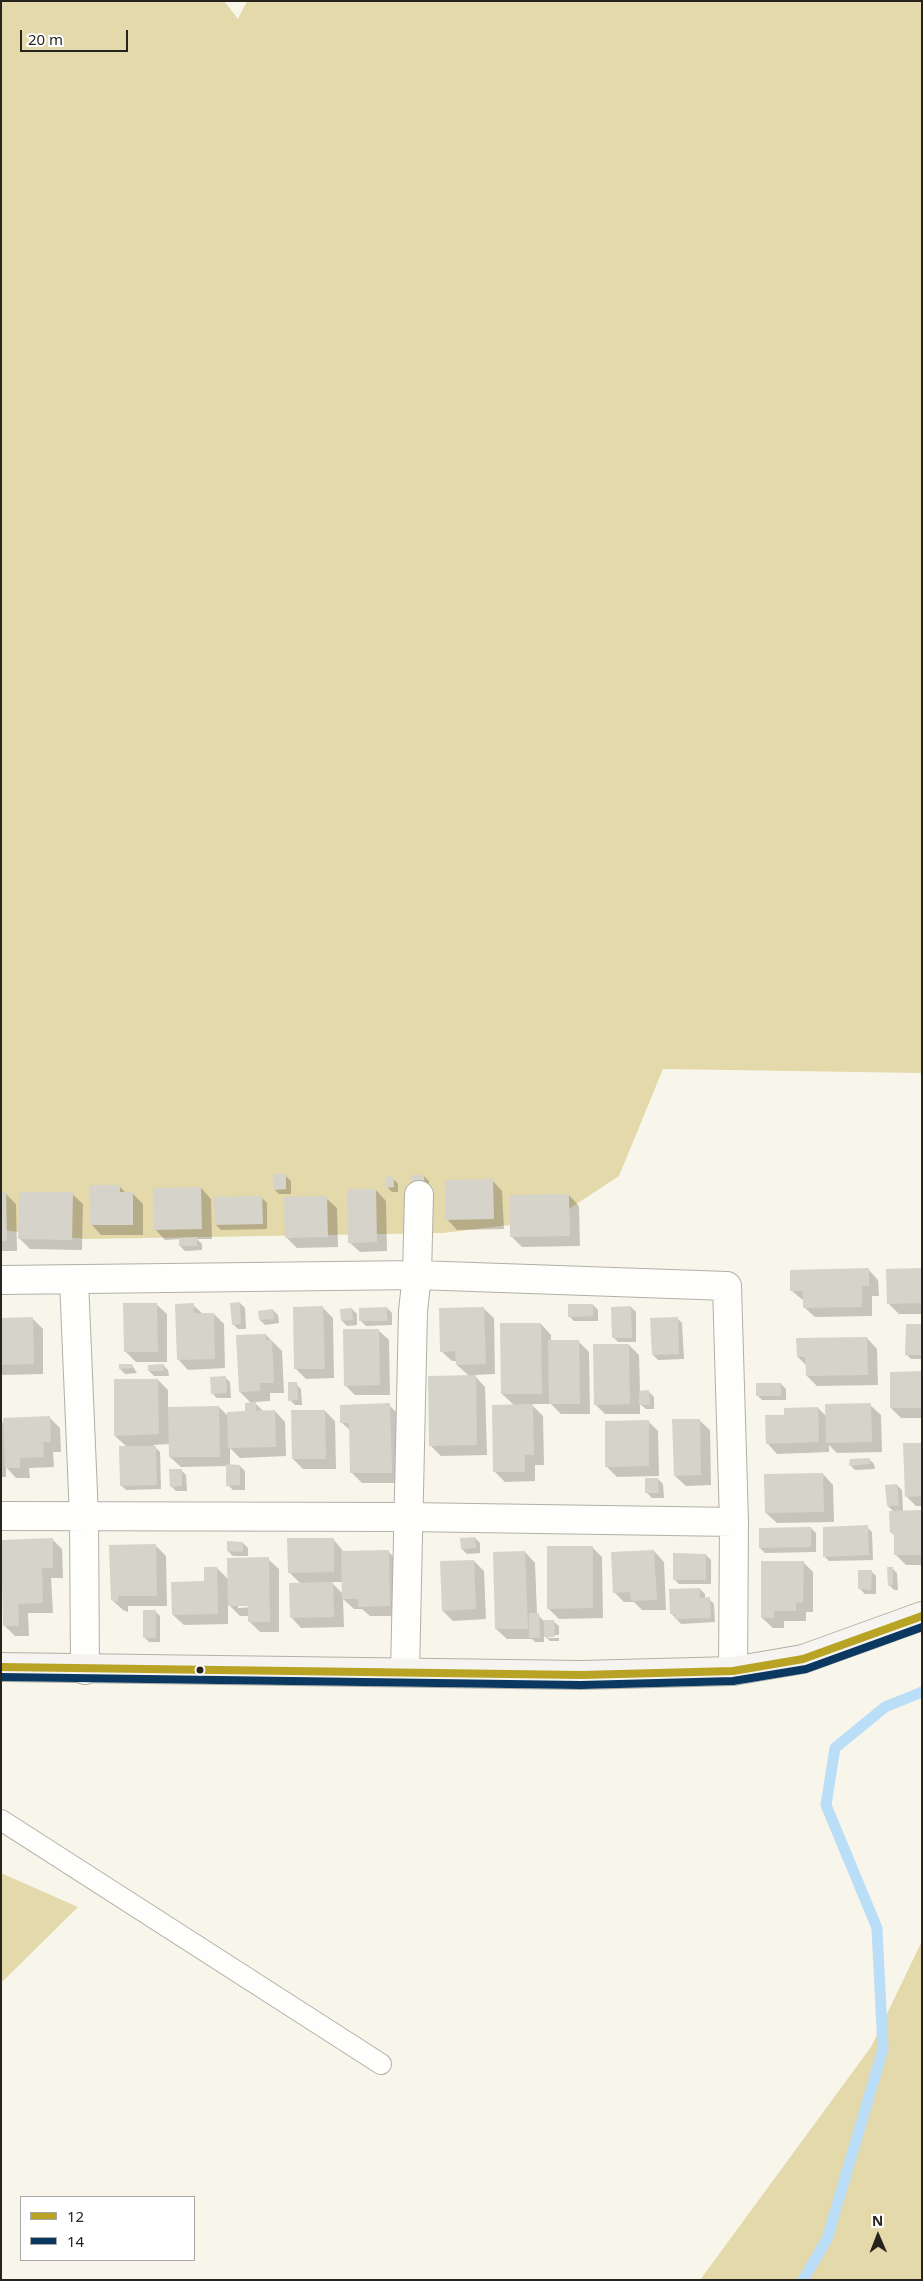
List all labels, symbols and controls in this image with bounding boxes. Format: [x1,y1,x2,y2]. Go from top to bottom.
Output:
scale bar [22,20,130,52]
text: 20 m [28,29,63,49]
unlabelled marker [195,1665,205,1675]
legend [20,2196,195,2261]
text: 12 [67,2206,84,2226]
north arrow [853,2211,903,2261]
text: N [872,2211,884,2230]
text: 14 [67,2231,84,2251]

